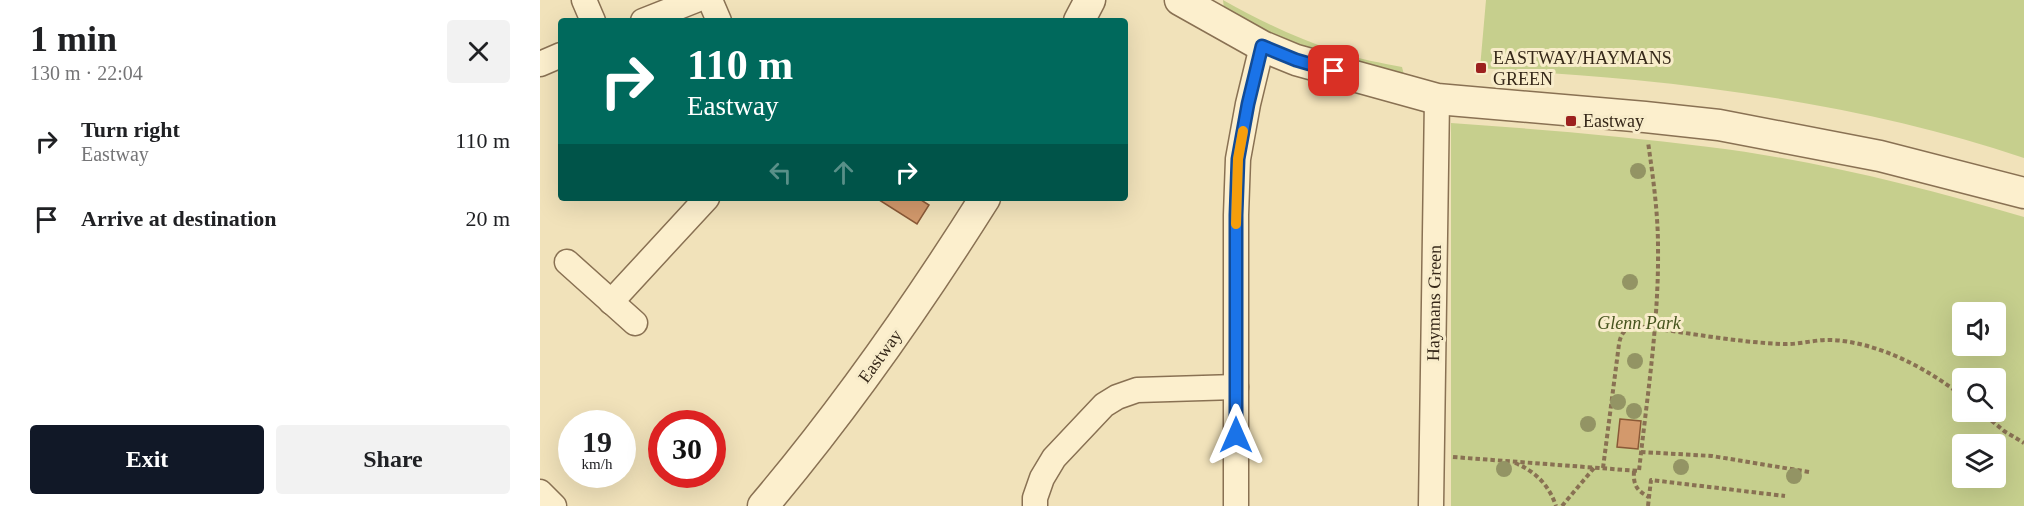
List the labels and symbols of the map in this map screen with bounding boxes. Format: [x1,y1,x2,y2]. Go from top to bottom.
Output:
pin [1308,45,1359,96]
place label: EASTWAY/HAYMANS GREEN [1493,48,1672,89]
marker: EASTWAY/HAYMANS GREEN [1474,61,1488,75]
place label: Eastway [1583,111,1644,131]
marker: Eastway [1564,114,1578,128]
street label: Haymans Green [1423,245,1445,361]
park label: Glenn Park [1597,313,1682,333]
street label: Eastway [854,325,906,387]
position arrow [1204,403,1268,467]
speed limit sign: 30 [648,410,726,488]

